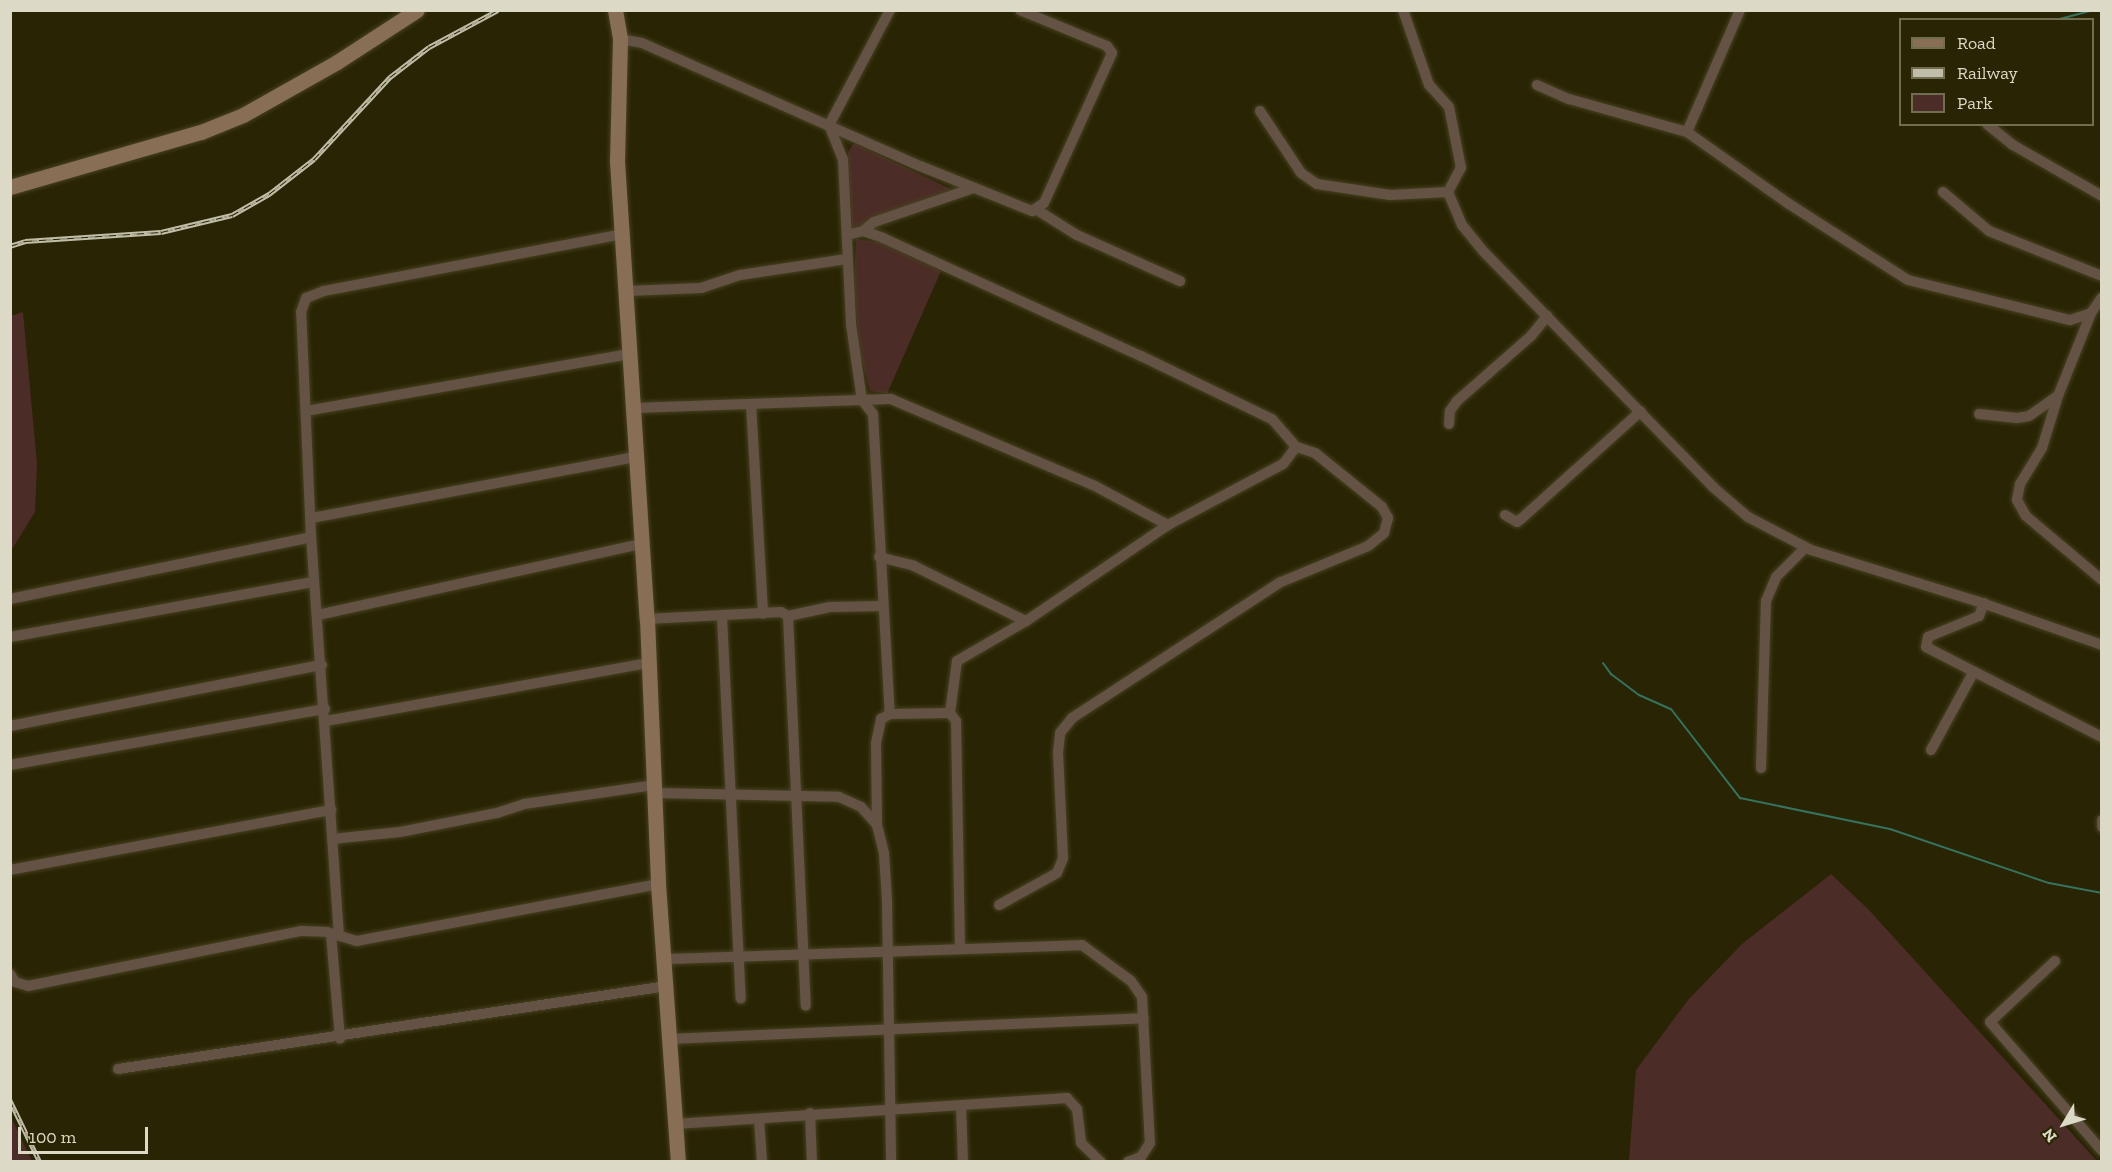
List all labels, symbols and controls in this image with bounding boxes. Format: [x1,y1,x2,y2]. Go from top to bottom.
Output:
legend [1899,18,2094,126]
text: Road [1957,32,1996,54]
text: Railway [1957,62,2018,84]
text: Park [1957,92,1993,114]
north arrow [2034,1094,2094,1154]
scale bar [21,1115,152,1153]
text: N [2038,1125,2061,1146]
text: 100 m [29,1126,76,1148]

